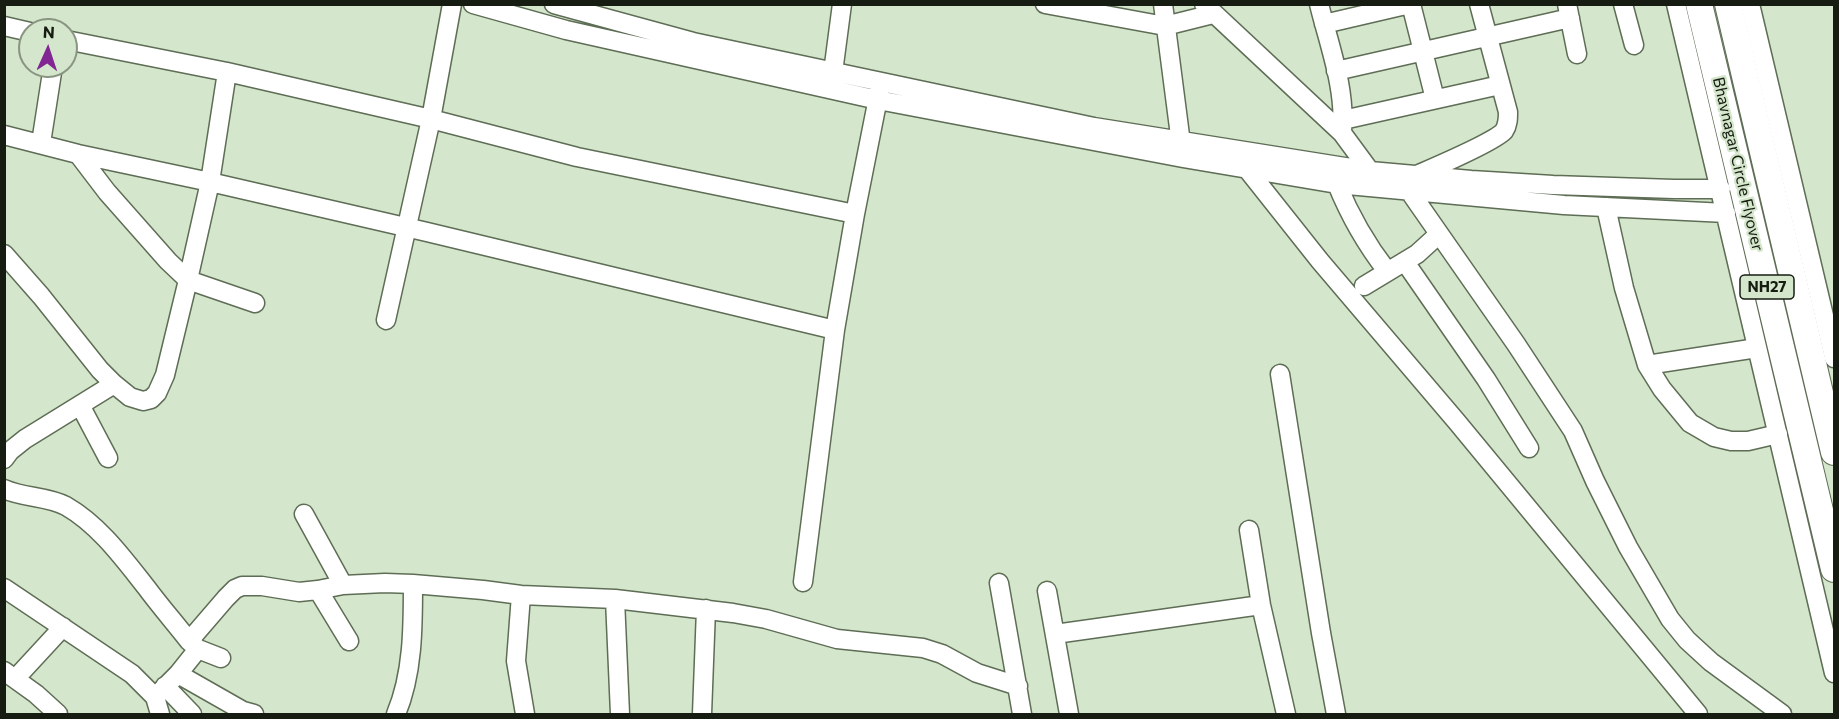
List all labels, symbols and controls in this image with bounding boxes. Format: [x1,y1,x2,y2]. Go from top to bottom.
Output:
north arrow [18,18,78,78]
text: N [42,22,55,41]
street label: Bhavnagar Circle Flyover [1709,75,1767,253]
road number: NH27 [1740,275,1794,299]

